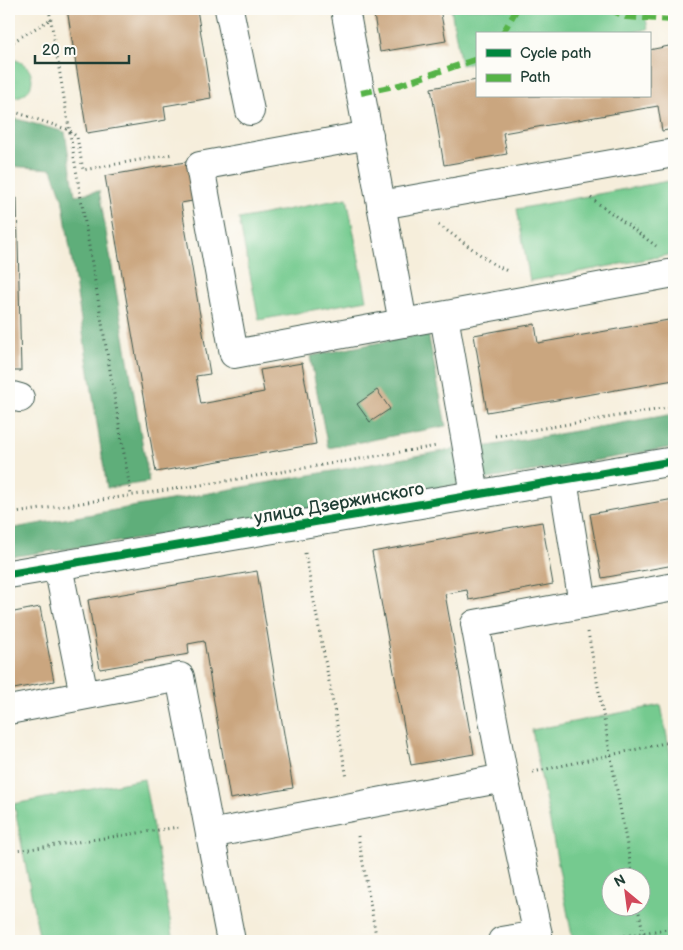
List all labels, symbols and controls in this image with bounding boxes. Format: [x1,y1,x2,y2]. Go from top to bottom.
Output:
scale bar [35,32,129,64]
legend [476,32,650,98]
text: 20 m [42,41,76,60]
text: Cycle path [520,44,591,63]
text: Path [520,68,550,87]
street label: улица Дзержинского [252,478,426,529]
north arrow [600,868,650,918]
text: N [611,871,629,891]

